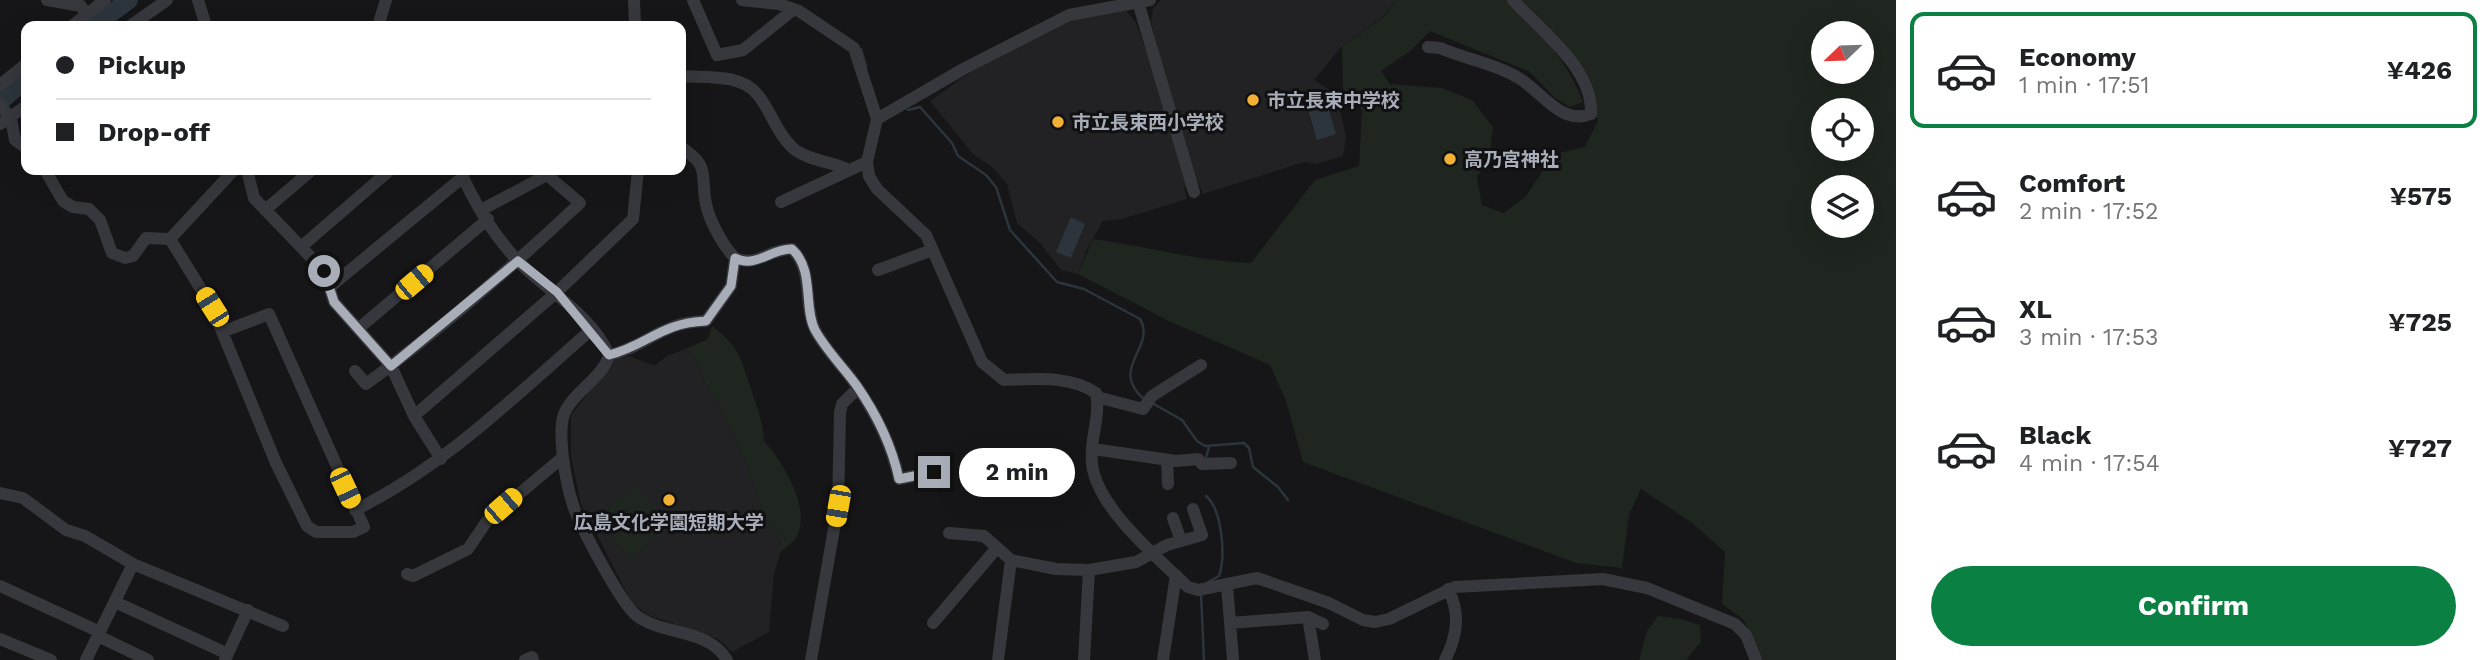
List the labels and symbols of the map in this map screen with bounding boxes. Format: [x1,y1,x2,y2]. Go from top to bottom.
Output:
north arrow [1811,21,1874,84]
place label: 市立長束中学校 [1267,89,1400,112]
marker: 市立長束中学校 [1245,92,1261,108]
place label: 市立長束西小学校 [1072,111,1224,134]
marker: 市立長束西小学校 [1050,114,1066,130]
place label: 高乃宮神社 [1464,148,1559,171]
marker: 高乃宮神社 [1442,151,1458,167]
route start [308,255,340,287]
car [392,260,437,304]
car [192,284,233,330]
callout: 2 min [958,448,1074,496]
route end [918,456,950,488]
car [327,465,364,511]
car [825,483,852,529]
car [481,484,526,528]
marker: 広島文化学園短期大学 [661,492,677,508]
place label: 広島文化学園短期大学 [574,511,764,534]

